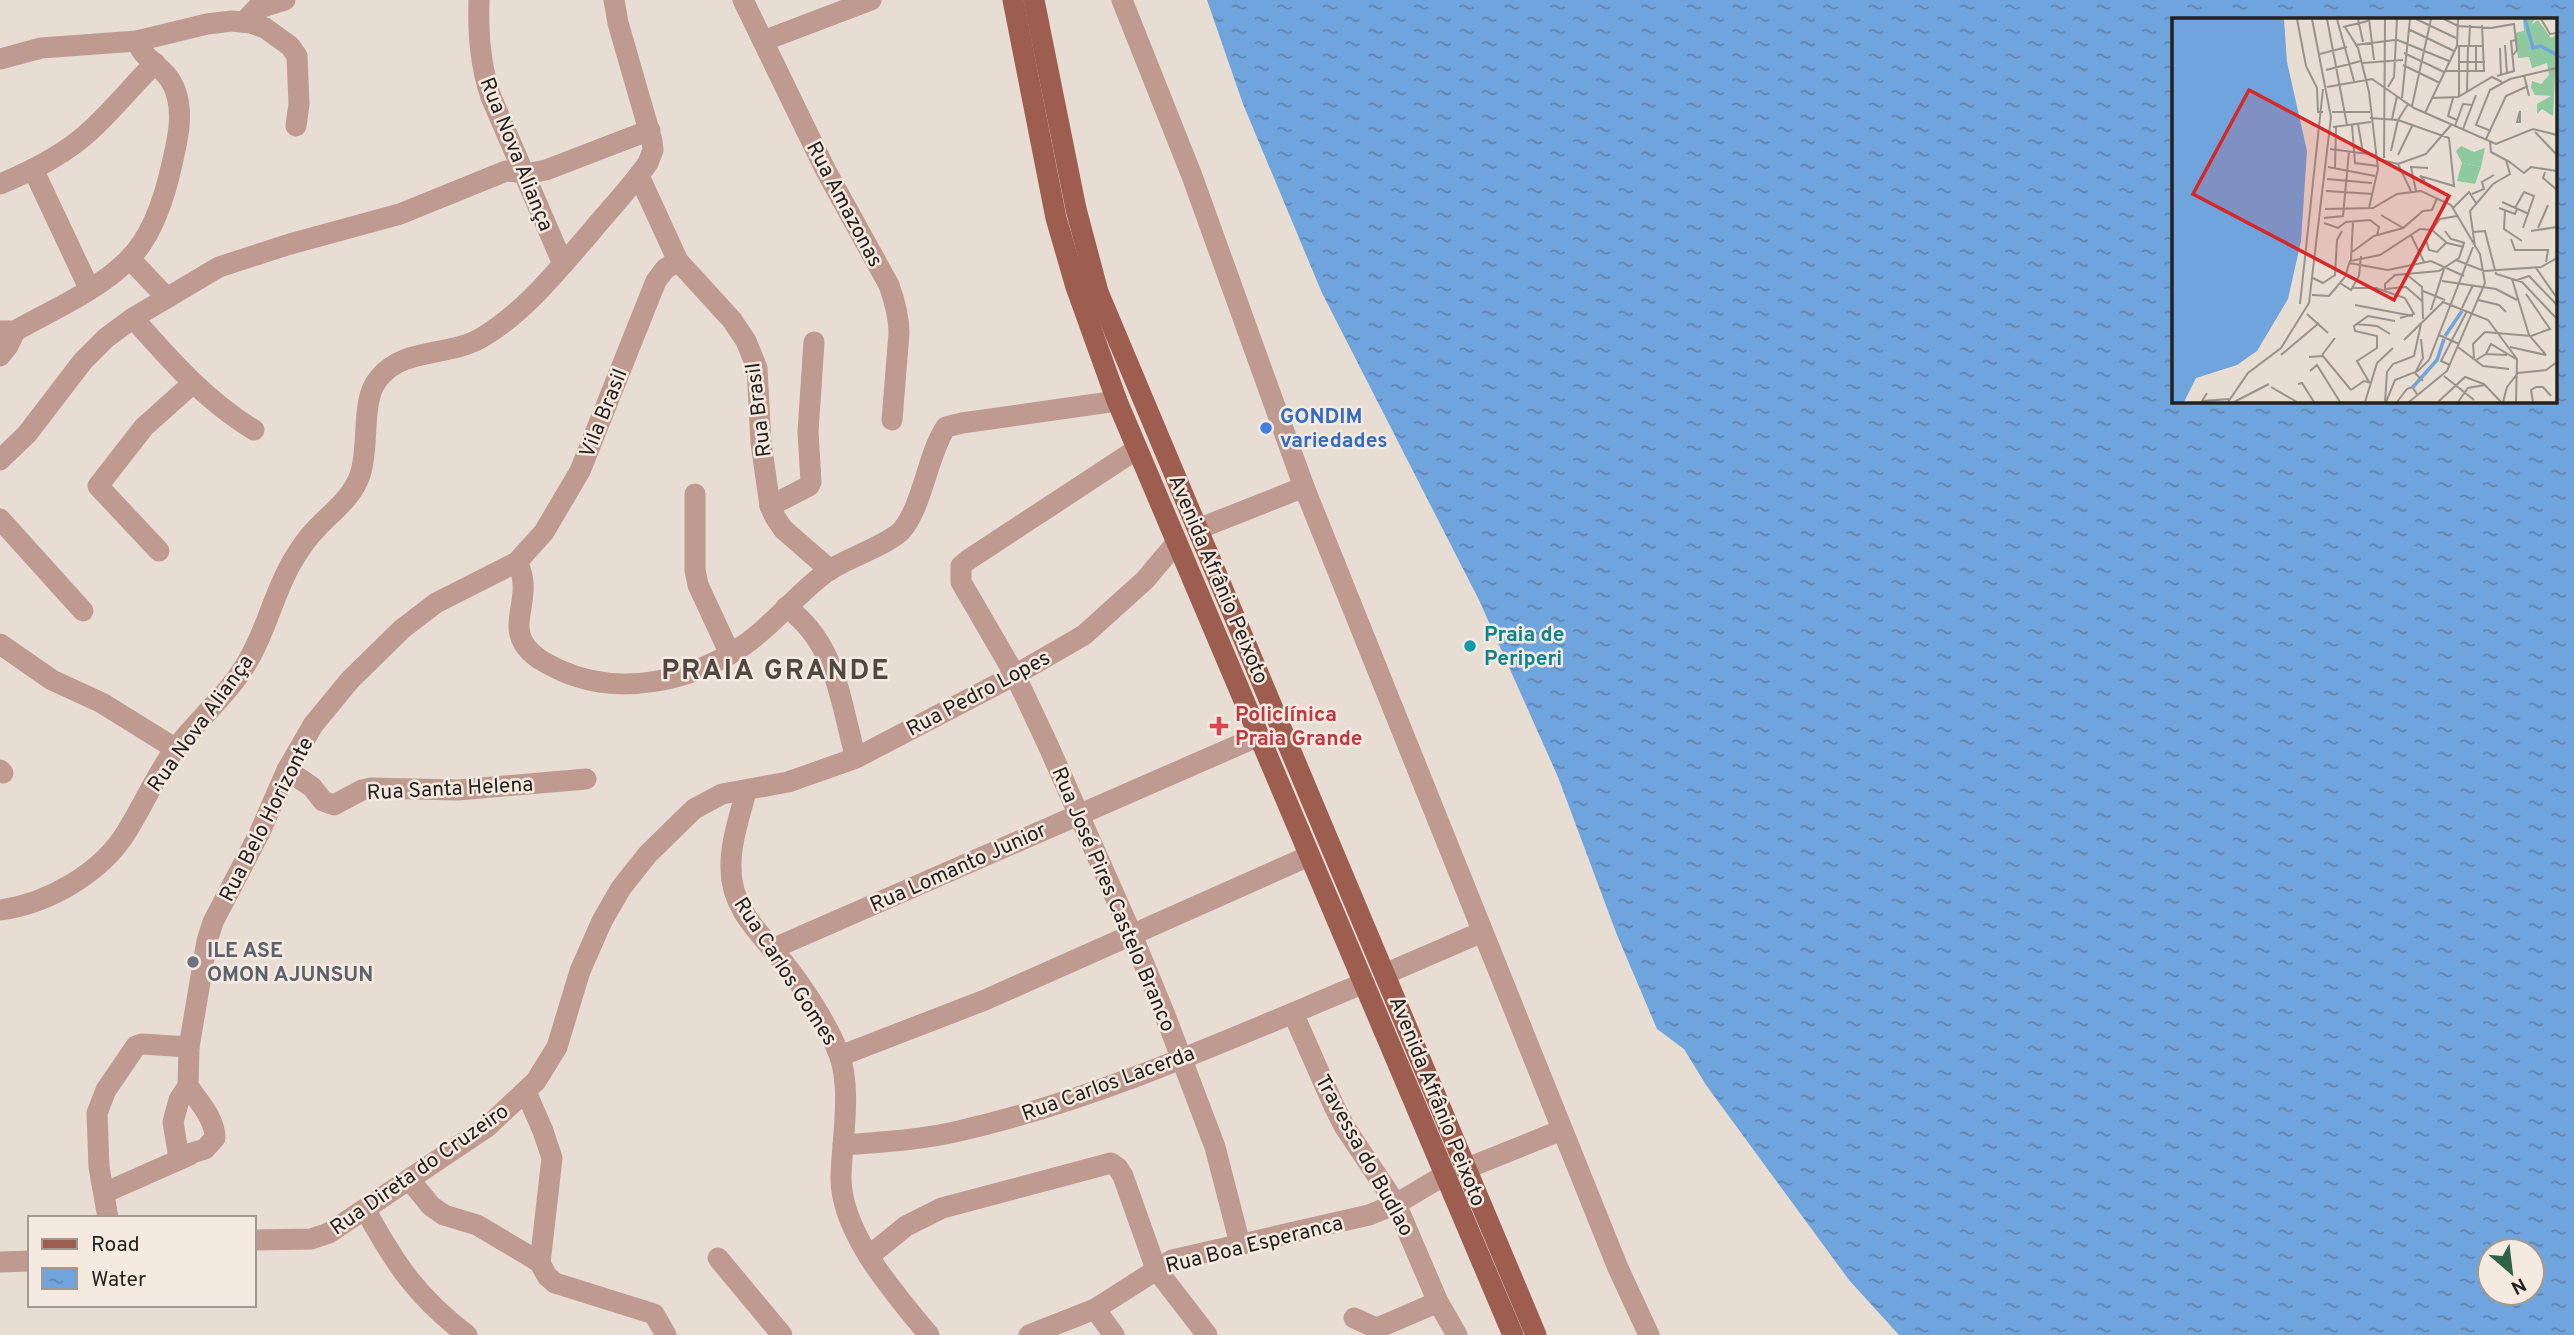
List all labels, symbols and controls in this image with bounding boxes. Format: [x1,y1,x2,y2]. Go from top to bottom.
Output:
inset map [2172,18,2556,402]
street label: Rua Nova Aliança [472,74,559,235]
street label: Rua Amazonas [799,137,888,272]
street label: Rua Brasil [740,361,779,459]
street label: Vila Brasil [574,365,634,462]
place label: GONDIM variedades [1280,404,1388,455]
marker: GONDIM variedades [1258,420,1274,436]
street label: Avenida Afrânio Peixoto [1161,471,1274,688]
place label: Praia de Periperi [1484,622,1564,673]
marker: Praia de Periperi [1462,638,1478,654]
street label: Rua Pedro Lopes [902,645,1055,744]
street label: Rua Nova Aliança [142,650,260,798]
district label: PRAIA GRANDE [661,654,891,690]
place label: Policlínica Praia Grande [1235,702,1363,753]
marker: Policlínica Praia Grande [1209,716,1229,736]
street label: Rua Belo Horizonte [214,733,321,907]
street label: Rua José Pires Castelo Branco [1044,763,1181,1036]
street label: Rua Santa Helena [366,772,534,807]
street label: Rua Lomanto Junior [866,817,1051,919]
street label: Rua Carlos Gomes [727,893,843,1051]
place label: ILE ASE OMON AJUNSUN [207,938,373,989]
marker: ILE ASE OMON AJUNSUN [185,954,201,970]
street label: Avenida Afrânio Peixoto [1382,993,1491,1211]
street label: Rua Carlos Lacerda [1018,1041,1199,1128]
street label: Travessa do Budlao [1308,1070,1419,1241]
street label: Rua Direta do Cruzeiro [325,1098,514,1242]
street label: Rua Boa Esperanca [1163,1210,1346,1281]
legend [28,1216,256,1307]
text: Road [91,1232,140,1259]
north arrow [2476,1237,2546,1307]
text: Water [91,1267,146,1294]
text: N [2506,1271,2530,1299]

